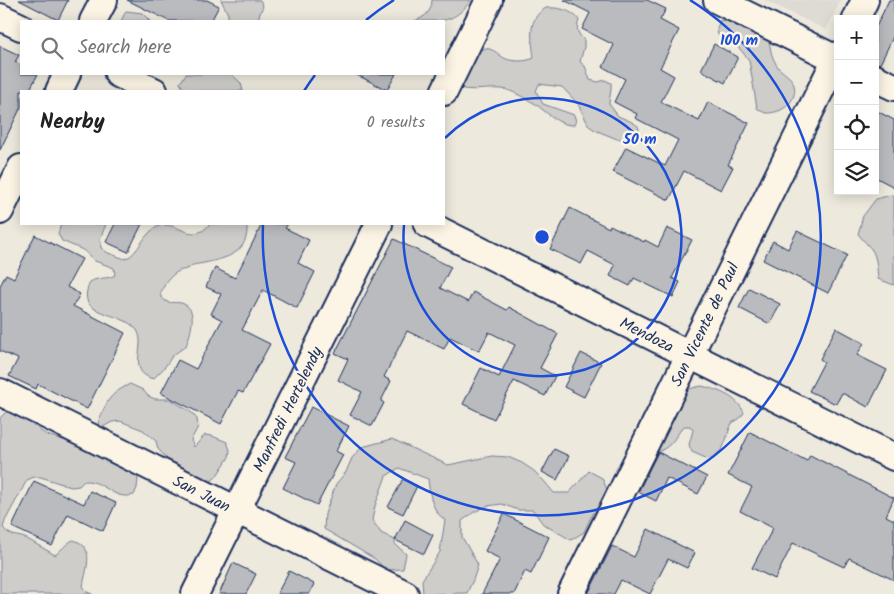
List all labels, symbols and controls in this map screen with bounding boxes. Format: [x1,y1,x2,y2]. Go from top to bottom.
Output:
map controls [834,15,879,195]
button: + [834,15,879,60]
search box [20,20,445,75]
text: 100 m [720,29,758,53]
text: Search here [78,33,172,63]
icon: search [38,34,66,62]
button: − [834,60,879,105]
button: locate [834,105,879,150]
text: Nearby [40,106,105,139]
text: 0 results [367,110,425,135]
text: 50 m [622,128,657,152]
button: layers [834,150,879,195]
centre of rings [533,228,551,246]
street label: San Vicente de Paul [664,258,746,391]
street label: Mendoza [615,311,678,360]
street label: Manfredi Hertelendy [247,342,330,477]
street label: San Juan [168,469,235,520]

